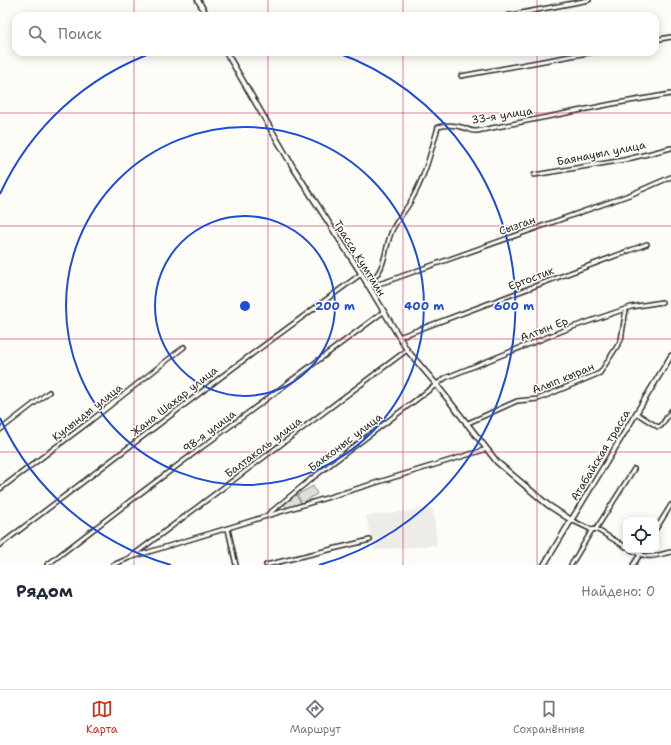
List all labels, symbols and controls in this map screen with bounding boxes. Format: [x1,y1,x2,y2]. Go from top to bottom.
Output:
search box [12,12,659,56]
icon: search [26,23,48,45]
text: Поиск [58,24,102,44]
street label: 33-я улица [470,103,534,128]
street label: Баянауыл улица [555,137,647,169]
street label: Сызган [497,212,537,239]
street label: Трасса Кумтиин [330,217,389,299]
street label: Ертостик [506,263,556,294]
text: 200 m [315,298,355,314]
text: 400 m [404,298,444,314]
text: 600 m [494,298,534,314]
centre of rings [238,299,252,313]
street label: Алтын Ер [518,313,570,345]
street label: Алып кыран [530,359,596,398]
street label: Жана Шахар улица [128,363,221,440]
street label: Кулынды улица [49,380,126,445]
street label: 98-я улица [180,407,239,456]
street label: Атабайская трасса [567,407,634,504]
street label: Бакконыс улица [305,410,385,475]
street label: Балтаколь улица [222,413,305,481]
map controls [623,517,659,553]
button: locate [623,517,659,553]
text: Рядом [16,580,73,602]
text: Найдено: 0 [581,583,655,600]
tab: Карта [86,698,118,737]
tab: Маршрут [290,698,341,737]
tab: Сохранённые [513,698,585,737]

